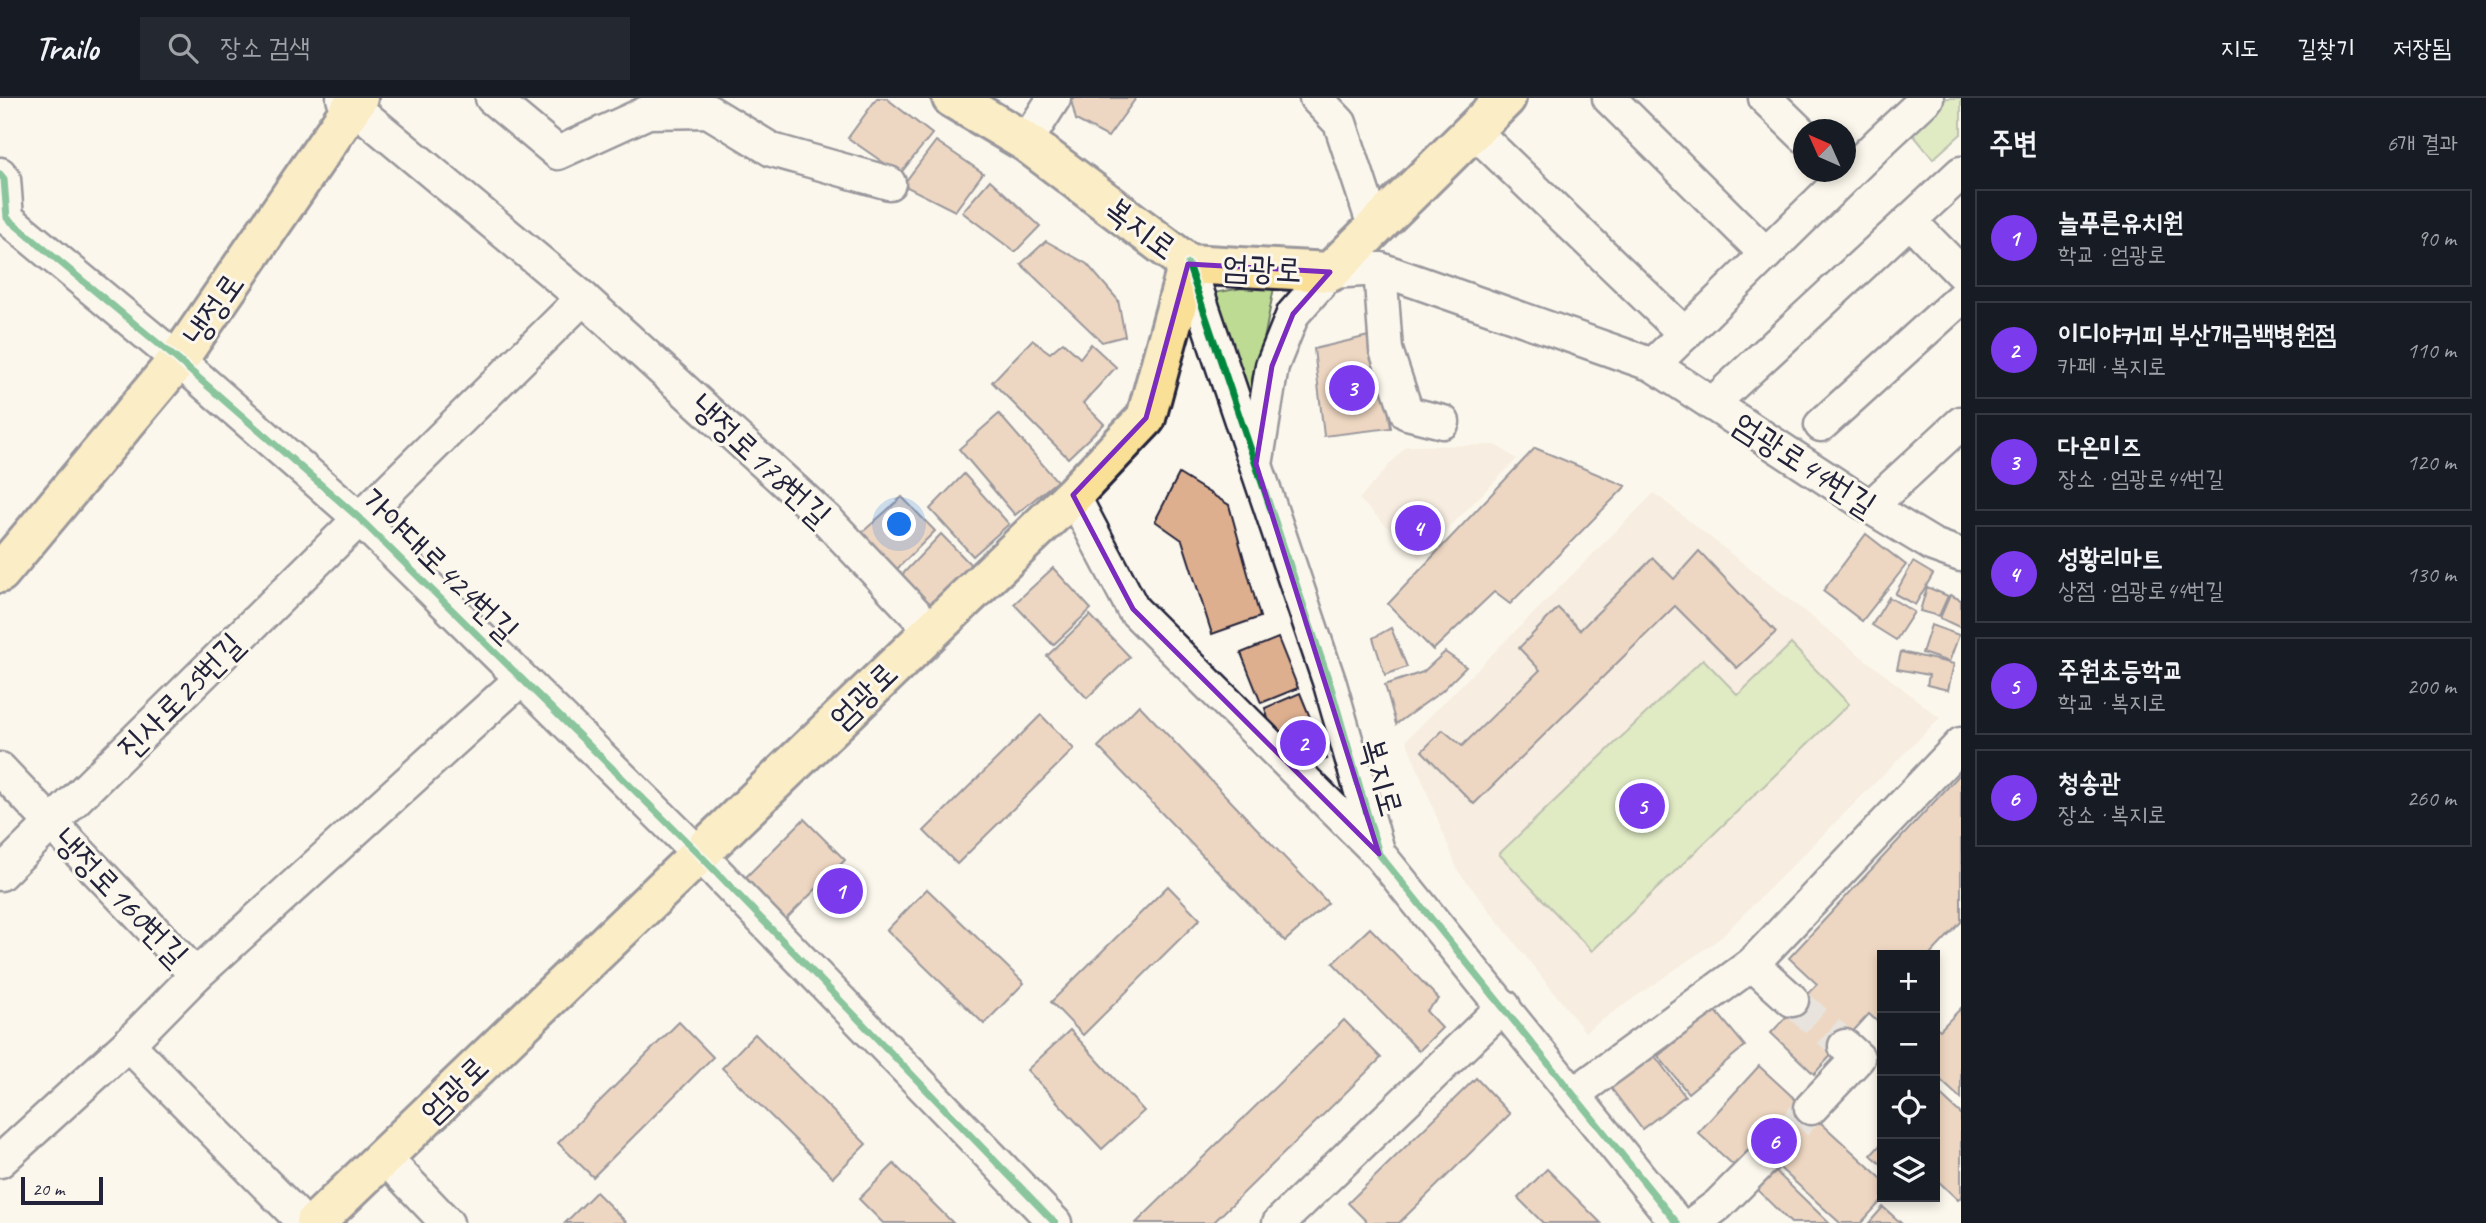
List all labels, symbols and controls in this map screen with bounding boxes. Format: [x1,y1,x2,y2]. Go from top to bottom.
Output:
search box [140,17,630,80]
text: Trailo [35,27,98,69]
icon: search [164,29,202,67]
text: 장소 검색 [220,31,310,64]
text: 지도 [2221,33,2259,63]
text: 길찾기 [2297,33,2355,63]
text: 저장됨 [2393,33,2451,63]
north arrow [1793,119,1856,182]
text: 주변 [1989,124,2037,162]
text: 6개 결과 [2387,129,2458,158]
street label: 복지로 [1097,187,1185,269]
text: 늘푸른유치원 [2058,206,2184,239]
text: 1 [2009,224,2019,253]
text: 90 m [2417,224,2456,253]
text: 학교 · 엄광로 [2058,240,2166,269]
street label: 엄광로 [1221,245,1303,291]
street label: 냉정로 [173,264,253,354]
text: 이디야커피 부산개금백병원점 [2058,318,2336,351]
text: 2 [2009,336,2019,365]
text: 110 m [2407,336,2456,365]
text: 카페 · 복지로 [2058,352,2166,381]
pin: 3 [1329,362,1375,414]
street label: 냉정로178번길 [682,384,840,536]
street label: 엄광로44번길 [1725,402,1885,526]
text: 다온미즈 [2058,430,2142,463]
text: 3 [2009,448,2019,477]
text: 120 m [2407,448,2456,477]
text: 장소 · 엄광로44번길 [2058,464,2224,493]
street label: 가야대로424번길 [352,479,528,651]
pin: 4 [1395,502,1441,554]
your location [882,507,916,541]
text: 성황리마트 [2058,542,2163,575]
text: 4 [2009,560,2019,589]
text: 130 m [2407,560,2456,589]
text: 상점 · 엄광로44번길 [2058,576,2224,605]
street label: 진사로25번길 [108,624,252,768]
street label: 엄광로 [820,652,906,738]
text: 주원초등학교 [2058,654,2184,687]
text: 5 [2009,672,2019,701]
text: 200 m [2407,672,2456,701]
text: 학교 · 복지로 [2058,688,2166,717]
pin: 2 [1280,717,1326,769]
street label: 복지로 [1351,733,1413,821]
text: 청송관 [2058,766,2121,799]
pin: 5 [1619,780,1665,832]
text: 6 [2009,784,2019,813]
text: 260 m [2407,784,2456,813]
text: 장소 · 복지로 [2058,800,2166,829]
street label: 냉정로160번길 [44,819,198,975]
pin: 1 [817,865,863,917]
map controls [1877,950,1940,1202]
button: + [1877,950,1940,1013]
button: − [1877,1013,1940,1076]
street label: 엄광로 [411,1046,497,1132]
button: locate [1877,1076,1940,1139]
pin: 6 [1751,1115,1797,1167]
button: layers [1877,1139,1940,1202]
scale bar [21,1174,103,1206]
text: 20 m [32,1177,64,1201]

